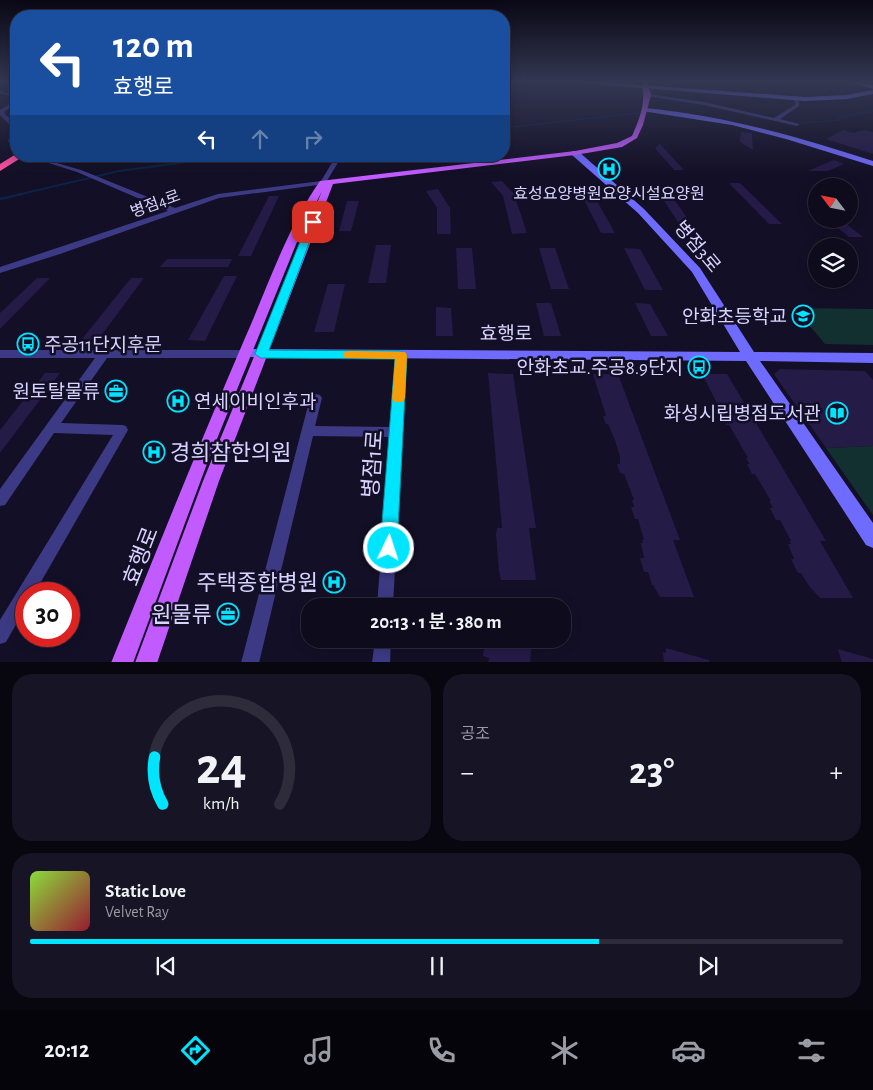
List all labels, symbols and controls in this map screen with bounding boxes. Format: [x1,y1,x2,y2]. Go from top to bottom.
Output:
text: 120 m [113,29,194,64]
icon: left [30,30,95,95]
text: 효행로 [113,76,174,98]
icon: left [193,125,221,153]
icon: ahead [246,125,274,153]
icon: right [299,125,327,153]
hospital icon: 효성요양병원요양시설요양원 [597,157,621,181]
north arrow [808,178,858,228]
map controls [808,178,858,288]
place label: 효성요양병원요양시설요양원 [513,186,705,202]
street label: 병점4로 [128,187,183,220]
pin [292,201,334,243]
icon: arrive [299,208,327,236]
street label: 병점3로 [670,217,724,276]
button: layers [808,238,858,288]
school or university icon: 안화초등학교 [791,304,815,328]
place label: 안화초등학교 [682,307,787,327]
street label: 효행로 [480,324,532,344]
bus stop icon: 주공11단지후문 [16,332,40,356]
place label: 주공11단지후문 [44,335,162,355]
bus stop icon: 안화초교.주공8.9단지 [687,355,711,379]
place label: 안화초교.주공8.9단지 [517,358,683,378]
office icon: 원토탈물류 [104,379,128,403]
place label: 원토탈물류 [13,382,100,402]
hospital icon: 연세이비인후과 [166,389,190,413]
place label: 연세이비인후과 [194,392,316,412]
library icon: 화성시립병점도서관 [825,401,849,425]
place label: 화성시립병점도서관 [664,404,821,424]
street label: 병점1로 [359,429,386,499]
hospital icon: 경희참한의원 [142,440,166,464]
place label: 경희참한의원 [170,441,291,464]
position arrow [362,521,414,573]
street label: 효행로 [119,524,162,589]
hospital icon: 주택종합병원 [322,570,346,594]
place label: 주택종합병원 [197,571,318,594]
speed limit sign: 30 [15,582,80,647]
office icon: 원물류 [216,602,240,626]
place label: 원물류 [151,603,212,626]
text: 20:13 · 1 분 · 380 m [370,613,502,632]
text: 공조 [461,726,490,742]
text: 24 [196,741,247,793]
text: 23° [629,753,674,791]
text: − [461,759,474,787]
text: + [830,759,843,787]
text: km/h [203,795,240,813]
text: Static Love [105,882,186,901]
text: Velvet Ray [105,904,169,920]
icon: previous [152,952,180,980]
icon: pause [423,952,451,980]
icon: next [694,952,722,980]
icon: directions [178,1033,213,1068]
icon: music [301,1033,336,1068]
icon: phone [424,1033,459,1068]
icon: climate [547,1033,582,1068]
icon: car [671,1033,706,1068]
icon: filters [794,1033,829,1068]
text: 20:12 [44,1039,89,1061]

